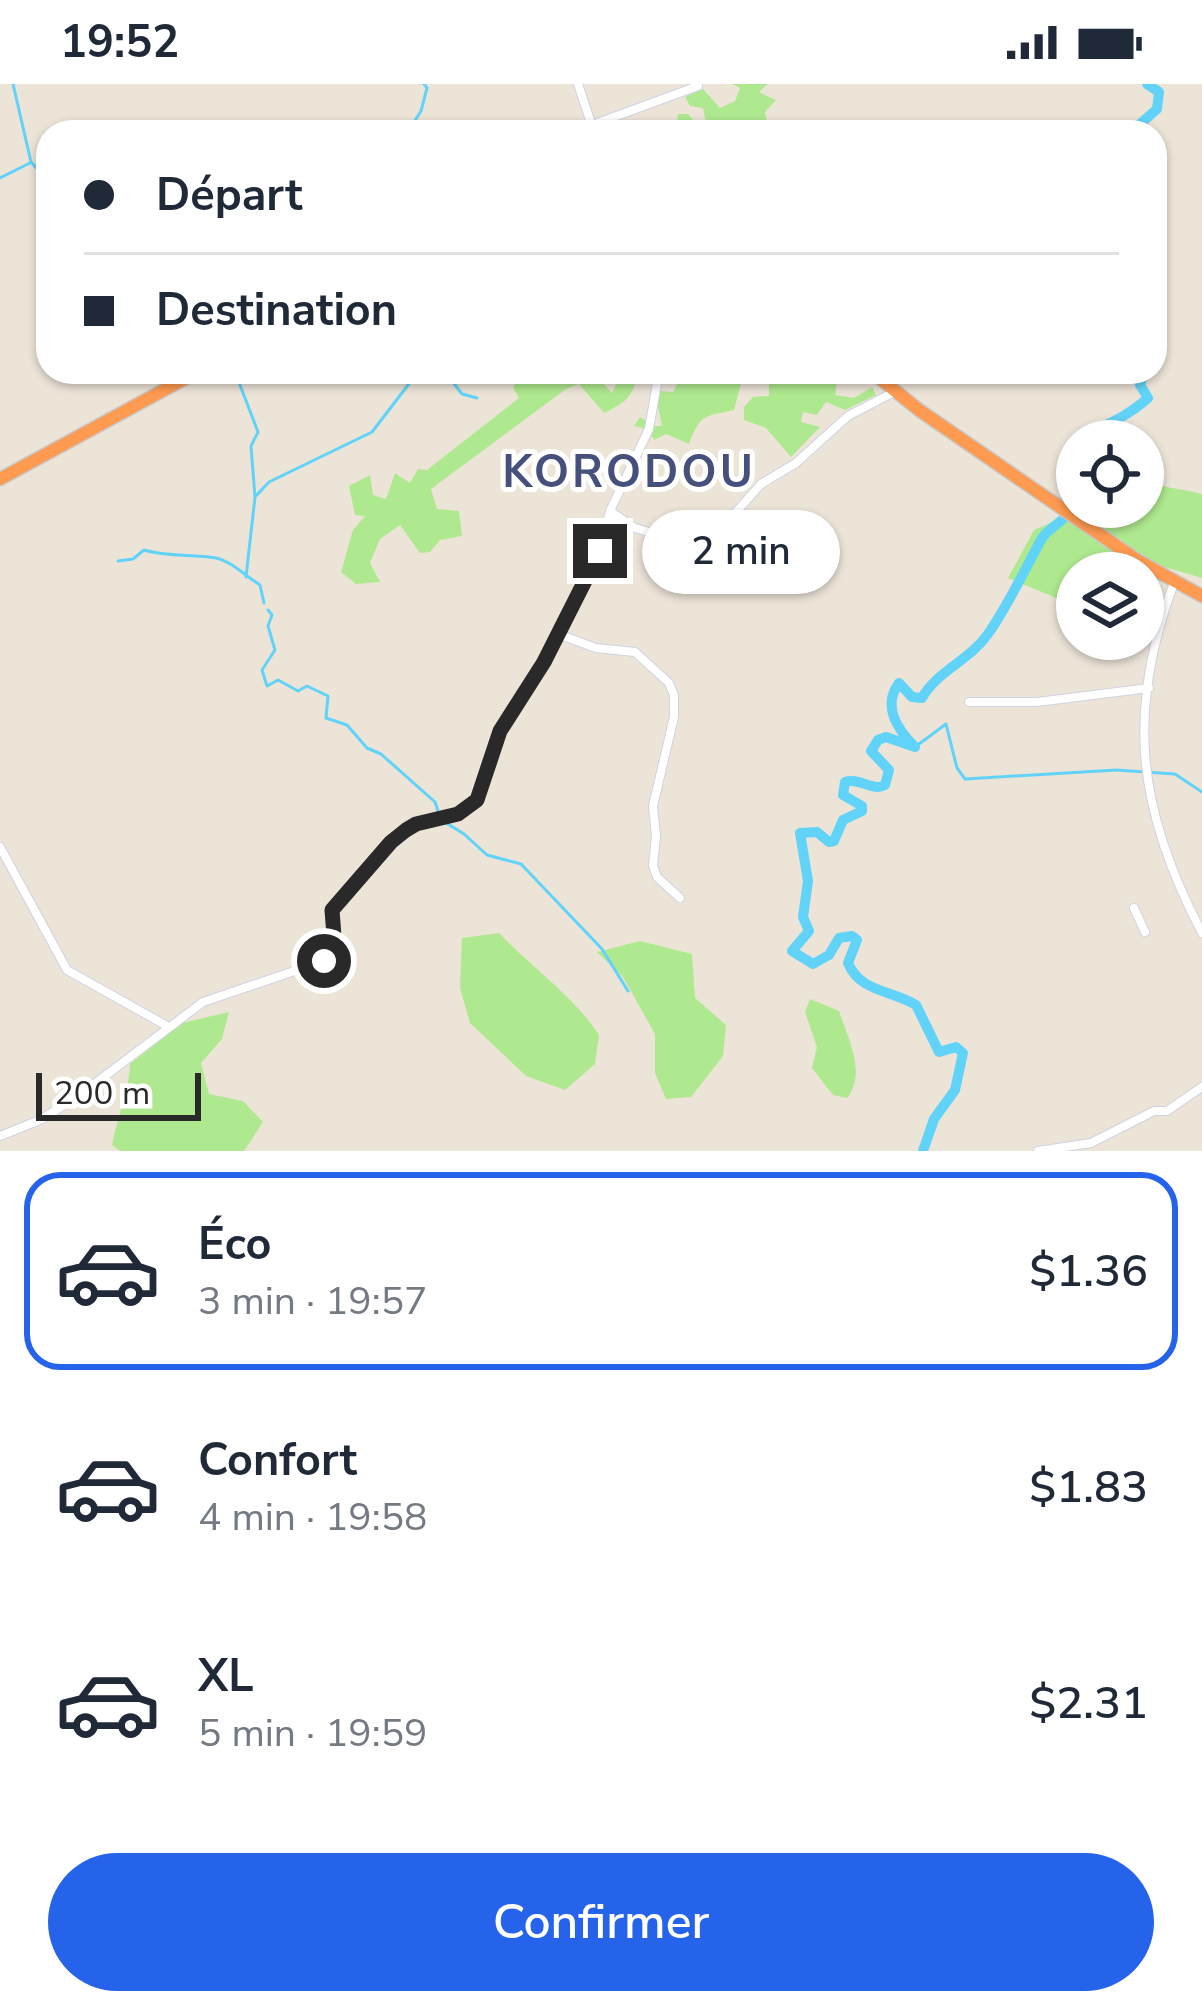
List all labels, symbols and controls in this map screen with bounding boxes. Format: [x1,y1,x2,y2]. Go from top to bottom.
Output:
text: 19:52 [60,12,179,73]
text: Départ [156,165,302,226]
text: Destination [156,280,397,341]
map controls [1056,420,1164,660]
button: locate [1056,420,1164,528]
district label: KORODOU [502,442,756,503]
callout: 2 min [642,509,840,593]
route end [573,524,627,578]
text: 2 min [691,525,791,578]
button: layers [1056,552,1164,660]
route start [297,934,351,988]
scale bar [36,1067,201,1120]
text: 200 m [54,1071,150,1116]
text: Éco [198,1214,271,1275]
icon: car [54,1217,162,1325]
text: $1.36 [1029,1241,1148,1302]
text: 3 min · 19:57 [198,1275,427,1328]
text: Confort [198,1430,357,1491]
icon: car [54,1433,162,1541]
text: $1.83 [1029,1457,1148,1518]
text: 4 min · 19:58 [198,1491,427,1544]
text: XL [198,1646,254,1707]
icon: car [54,1649,162,1757]
text: $2.31 [1029,1673,1148,1734]
text: 5 min · 19:59 [198,1707,427,1760]
button: Confirmer [48,1853,1154,1991]

